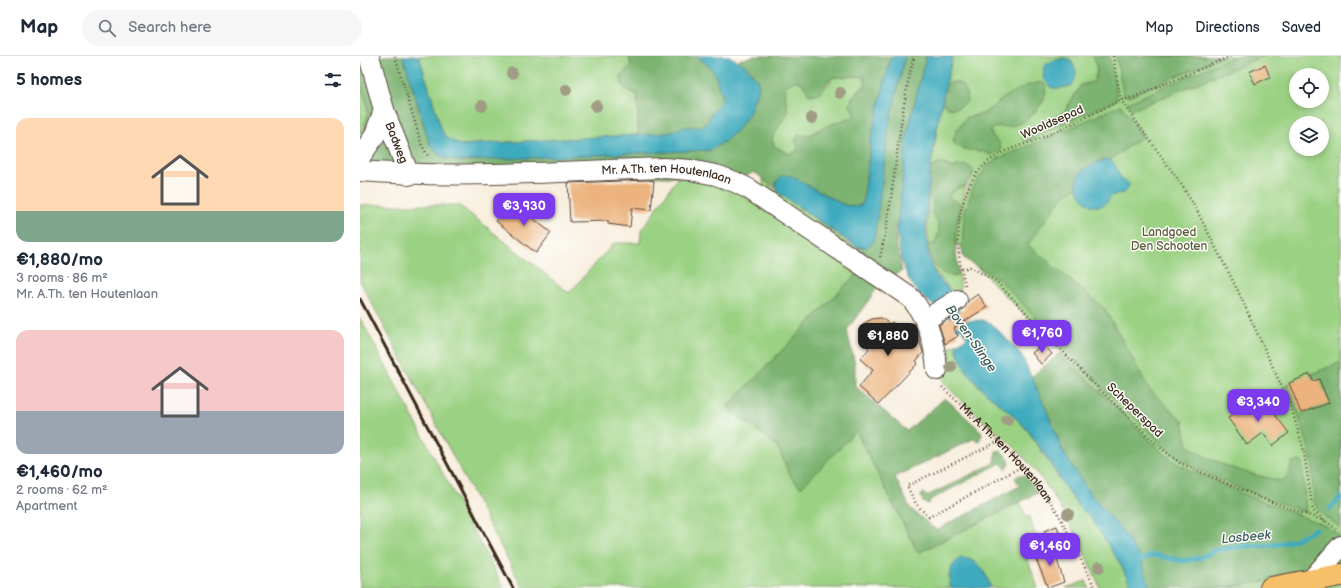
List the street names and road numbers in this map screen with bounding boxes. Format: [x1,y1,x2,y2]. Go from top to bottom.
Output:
street label: Wooldsepad [1019,102,1086,143]
street label: Badweg [381,120,411,166]
street label: Mr. A.Th. ten Houtenlaan [601,161,734,188]
street label: Scheperspad [1103,380,1166,441]
street label: Mr. A.Th. ten Houtenlaan [956,400,1056,506]

